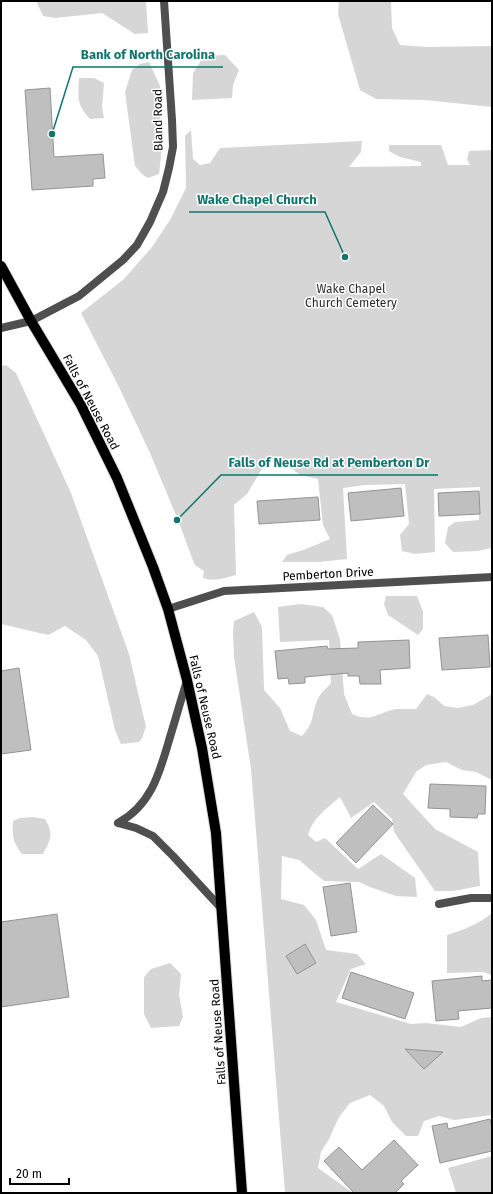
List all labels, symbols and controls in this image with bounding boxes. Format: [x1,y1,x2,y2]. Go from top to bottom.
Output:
callout: Bank of North Carolina [73,42,223,67]
text: Bank of North Carolina [81,47,215,62]
street label: Bland Road [150,89,166,151]
callout: Wake Chapel Church [189,187,325,212]
text: Wake Chapel Church [197,192,317,207]
park label: Wake Chapel Church Cemetery [305,282,397,310]
street label: Falls of Neuse Road [60,352,122,452]
callout: Falls of Neuse Rd at Pemberton Dr [221,450,438,475]
text: Falls of Neuse Rd at Pemberton Dr [229,455,430,470]
street label: Pemberton Drive [282,565,374,583]
street label: Falls of Neuse Road [186,654,224,760]
street label: Falls of Neuse Road [207,978,229,1086]
scale bar [10,1160,69,1186]
text: 20 m [16,1167,42,1181]

